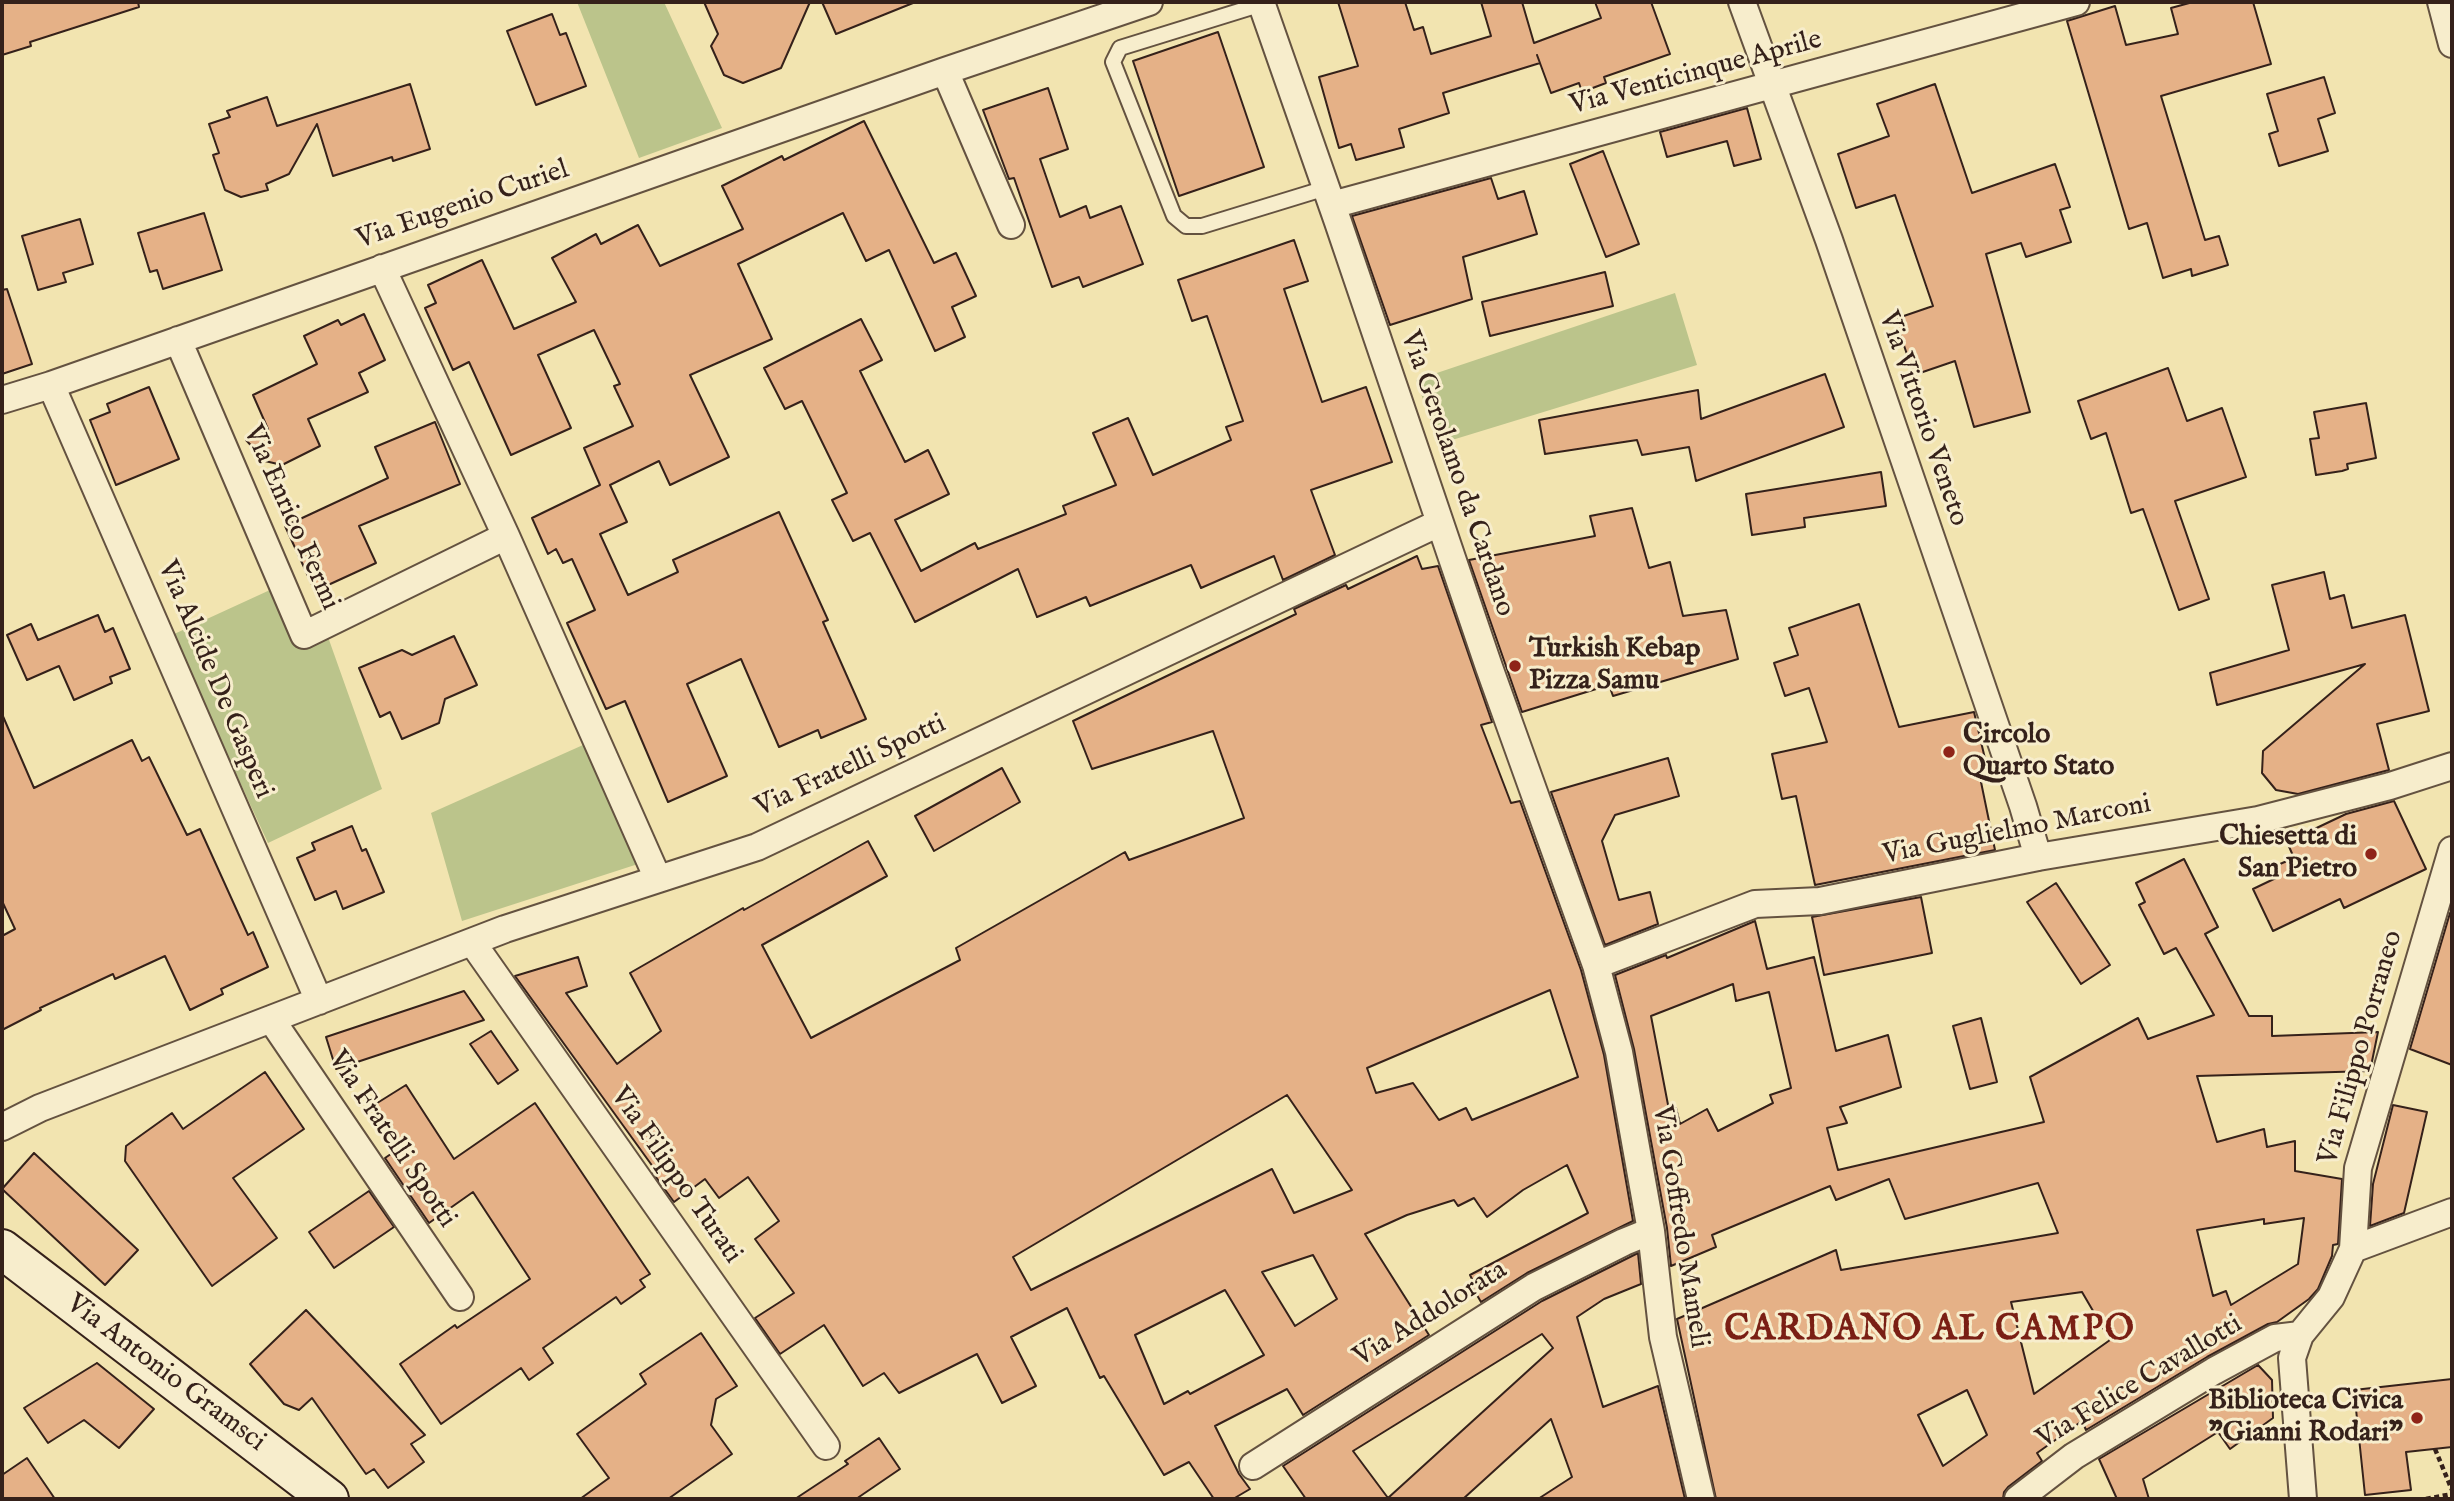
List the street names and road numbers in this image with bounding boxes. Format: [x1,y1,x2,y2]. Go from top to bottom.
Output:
street label: Via Venticinque Aprile [1566,24,1826,124]
street label: Via Eugenio Curiel [353,154,573,258]
street label: Via Vittorio Veneto [1870,307,1974,531]
street label: Via Gerolamo da Cardano [1391,327,1521,621]
street label: Via Enrico Fermi [234,420,346,616]
street label: Via Alcide De Gasperi [149,556,279,804]
street label: Via Fratelli Spotti [750,708,952,826]
street label: Via Guglielmo Marconi [1880,789,2154,873]
street label: Via Filippo Porraneo [2312,927,2412,1169]
street label: Via Fratelli Spotti [319,1045,463,1235]
street label: Via Filippo Turati [602,1081,748,1271]
street label: Via Goffredo Mameli [1643,1103,1715,1351]
street label: Via Addolorata [1348,1255,1514,1375]
street label: Via Antonio Gramsci [59,1288,271,1460]
street label: Via Felice Cavallotti [2031,1308,2249,1458]

